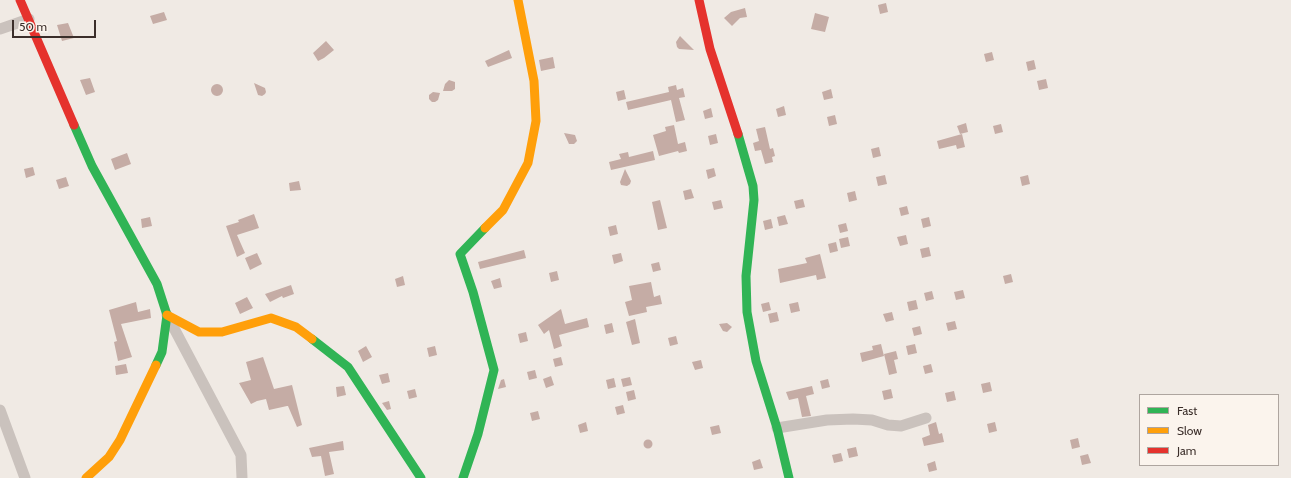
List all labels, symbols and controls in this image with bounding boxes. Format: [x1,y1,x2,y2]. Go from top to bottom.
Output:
scale bar [14,12,98,38]
text: 50 m [19,19,47,34]
legend [1139,394,1279,466]
text: Fast [1177,403,1197,418]
text: Slow [1177,423,1202,438]
text: Jam [1177,443,1196,458]

